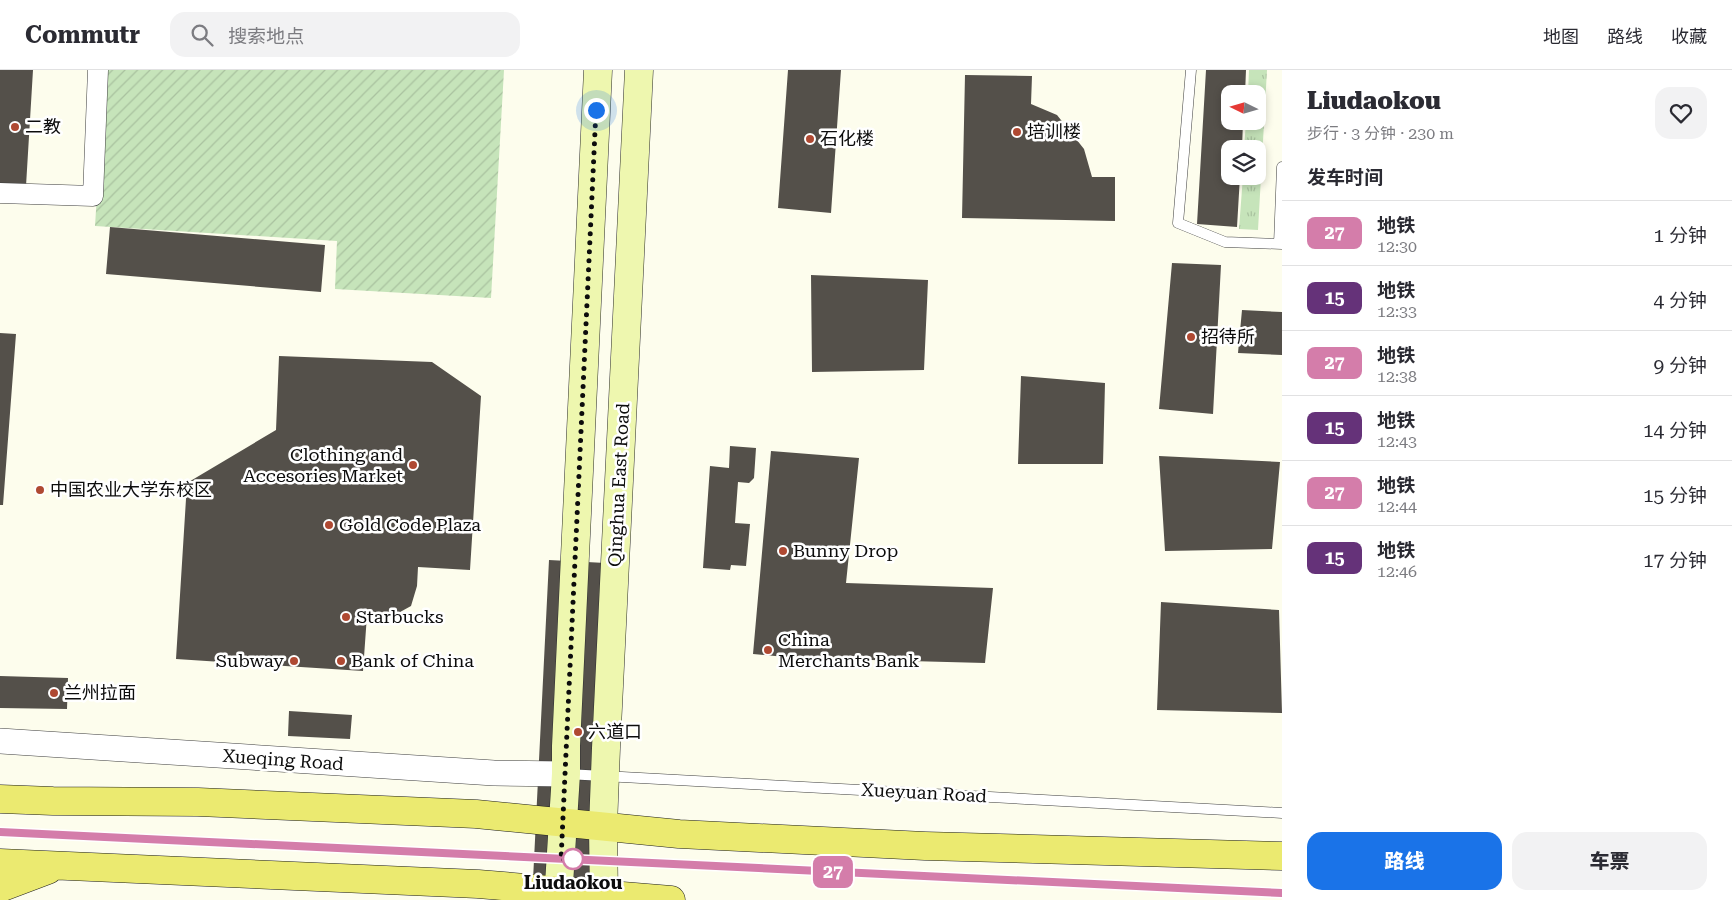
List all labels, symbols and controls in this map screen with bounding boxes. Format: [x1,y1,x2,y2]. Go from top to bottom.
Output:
search box [170,12,520,57]
text: Commutr [25,21,140,49]
icon: search [188,21,216,49]
text: 搜索地点 [228,25,304,48]
text: 地图 [1543,26,1579,47]
text: 路线 [1607,26,1643,47]
text: 收藏 [1671,26,1707,47]
north arrow [1221,85,1266,130]
map controls [1221,85,1266,185]
text: Liudaokou [1307,87,1441,115]
button: heart [1655,87,1707,139]
your location [584,98,609,123]
place label: 二教 [25,116,61,137]
marker: 二教 [9,121,21,133]
place label: 培训楼 [1027,121,1081,142]
text: 步行 · 3 分钟 · 230 m [1307,124,1454,143]
marker: 培训楼 [1011,126,1023,138]
place label: 石化楼 [820,128,874,149]
marker: 石化楼 [804,133,816,145]
button: layers [1221,140,1266,185]
text: 发车时间 [1307,166,1383,189]
text: 地铁 [1377,214,1415,237]
text: 27 [1324,222,1345,243]
text: 1 分钟 [1654,224,1707,247]
text: 12:30 [1377,237,1417,256]
text: 地铁 [1377,279,1415,302]
text: 15 [1324,287,1345,308]
text: 4 分钟 [1654,289,1707,312]
text: 12:33 [1377,302,1417,321]
place label: 招待所 [1201,326,1255,347]
marker: 招待所 [1185,331,1197,343]
text: 地铁 [1377,344,1415,367]
text: 27 [1324,352,1345,373]
text: 9 分钟 [1654,354,1707,377]
text: 12:38 [1377,367,1417,386]
street label: Qinghua East Road [604,402,633,568]
text: 地铁 [1377,409,1415,432]
text: 15 [1324,417,1345,438]
text: 14 分钟 [1643,419,1707,442]
text: 12:43 [1377,432,1417,451]
place label: Clothing and Accesories Market [243,444,403,486]
marker: Clothing and Accesories Market [407,459,419,471]
text: 地铁 [1377,474,1415,497]
place label: 中国农业大学东校区 [50,479,212,500]
text: 27 [1324,482,1345,503]
marker: 中国农业大学东校区 [34,484,46,496]
text: 15 分钟 [1643,484,1707,507]
text: 12:44 [1377,497,1417,516]
place label: Gold Code Plaza [339,514,481,535]
marker: Gold Code Plaza [323,519,335,531]
text: 地铁 [1377,539,1415,562]
place label: Bunny Drop [793,540,898,561]
marker: Bunny Drop [777,545,789,557]
text: 15 [1324,547,1345,568]
text: 17 分钟 [1643,549,1707,572]
text: 12:46 [1377,562,1417,581]
place label: Starbucks [356,606,444,627]
marker: Starbucks [340,611,352,623]
place label: China Merchants Bank [778,629,919,671]
marker: China Merchants Bank [762,644,774,656]
place label: Subway [216,650,284,671]
place label: Bank of China [351,650,474,671]
marker: Subway [288,655,300,667]
marker: Bank of China [335,655,347,667]
place label: 兰州拉面 [64,682,136,703]
marker: 兰州拉面 [48,687,60,699]
place label: 六道口 [588,721,642,742]
marker: 六道口 [572,726,584,738]
street label: Xueqing Road [222,745,345,774]
street label: Xueyuan Road [861,779,988,806]
button: 路线 [1307,832,1502,890]
button: 车票 [1512,832,1707,890]
marker: Liudaokou [562,848,584,870]
line badge: 27 [810,856,856,888]
text: 27 [823,861,843,882]
place label: Liudaokou [524,872,622,893]

